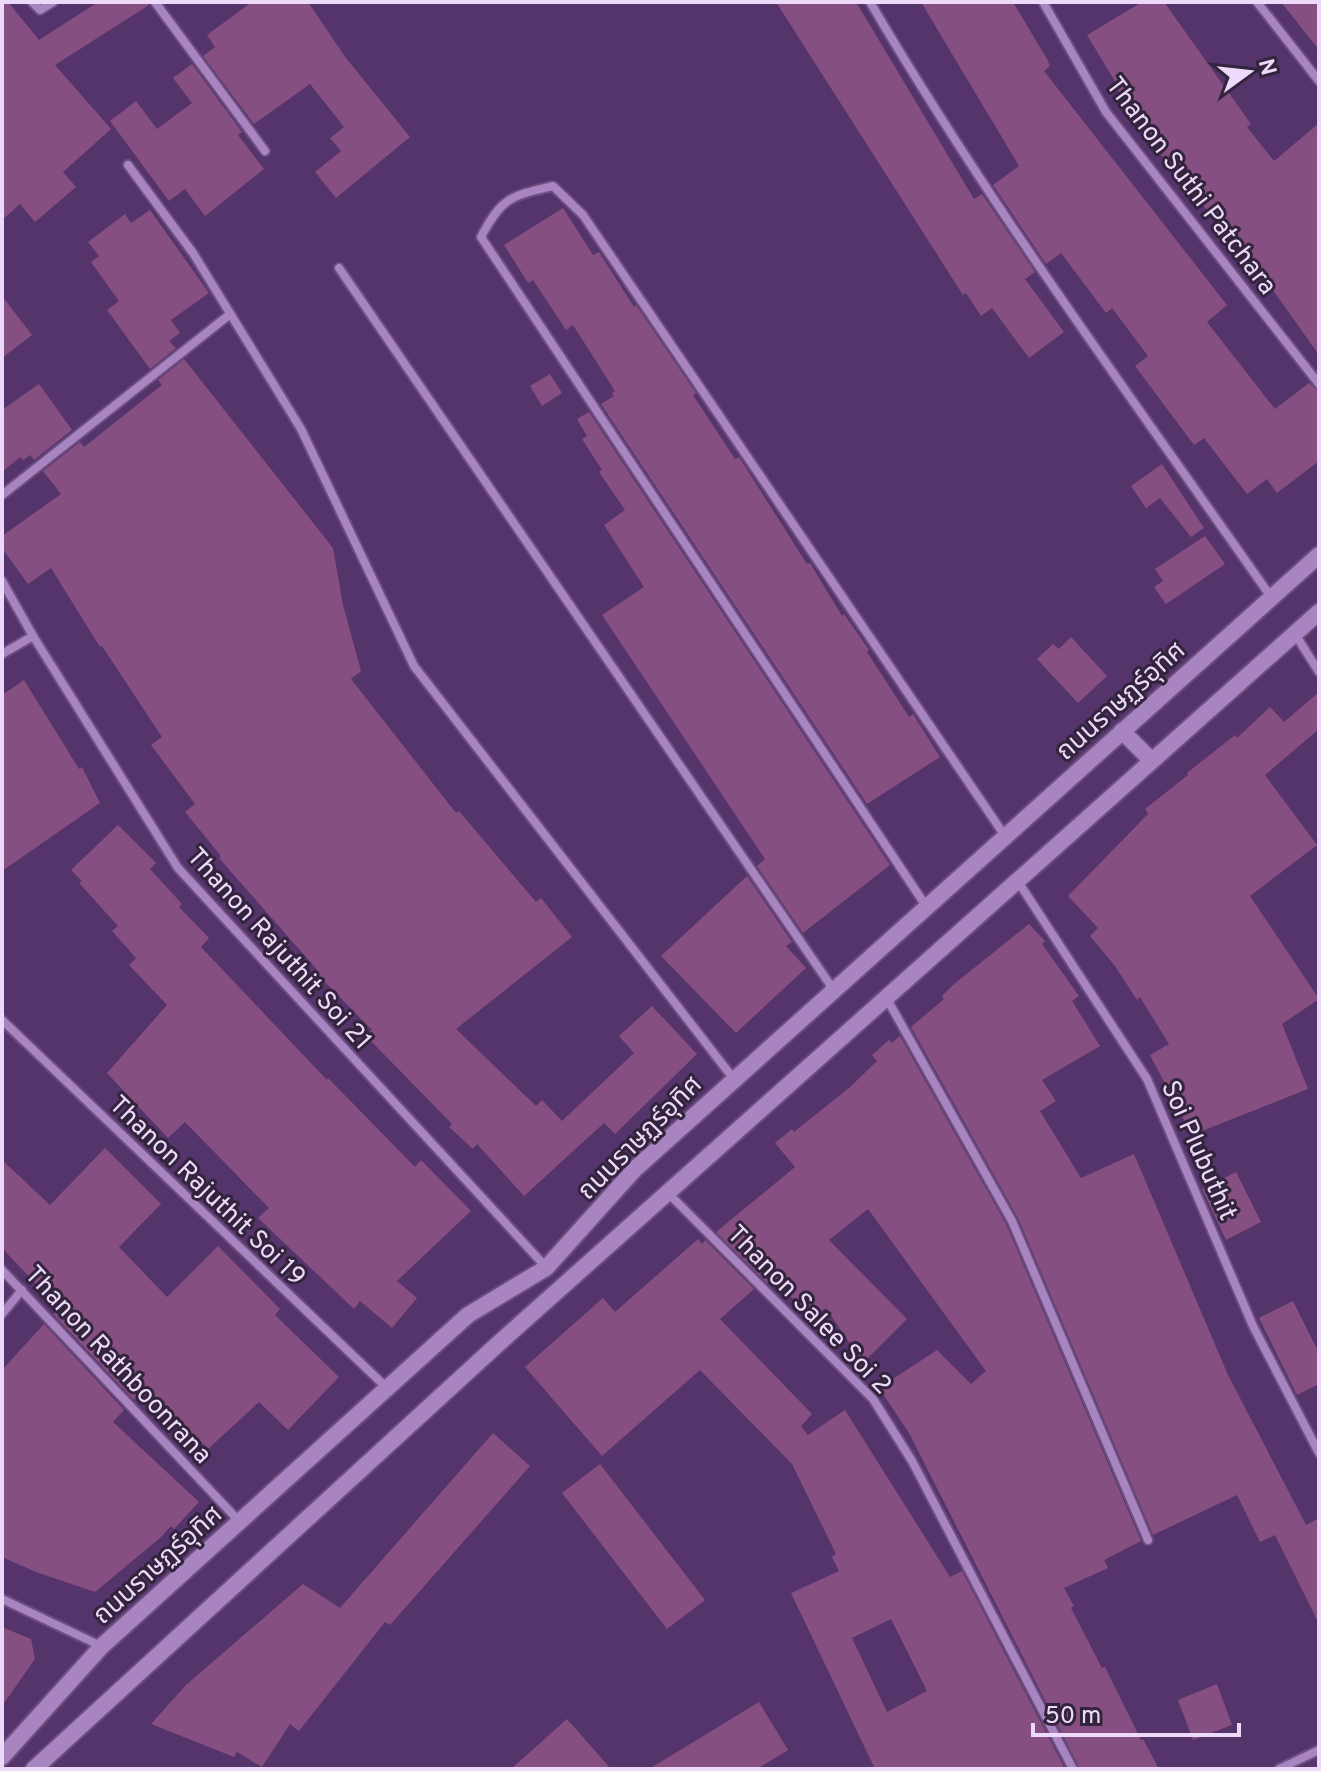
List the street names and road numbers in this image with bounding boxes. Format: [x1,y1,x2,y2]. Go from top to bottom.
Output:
street label: Thanon Suthi Patchara [1097,71,1283,302]
street label: ถนนราษฏร์อุทิศ [1050,635,1193,769]
street label: Thanon Rajuthit Soi 21 [178,842,378,1058]
street label: ถนนราษฏร์อุทิศ [572,1070,710,1208]
street label: Soi Plubuthit [1152,1076,1243,1226]
street label: Thanon Rajuthit Soi 19 [101,1089,312,1294]
street label: Thanon Salee Soi 2 [719,1219,898,1402]
street label: Thanon Rathboonrana [17,1259,218,1472]
street label: ถนนราษฏร์อุทิศ [87,1499,230,1633]

